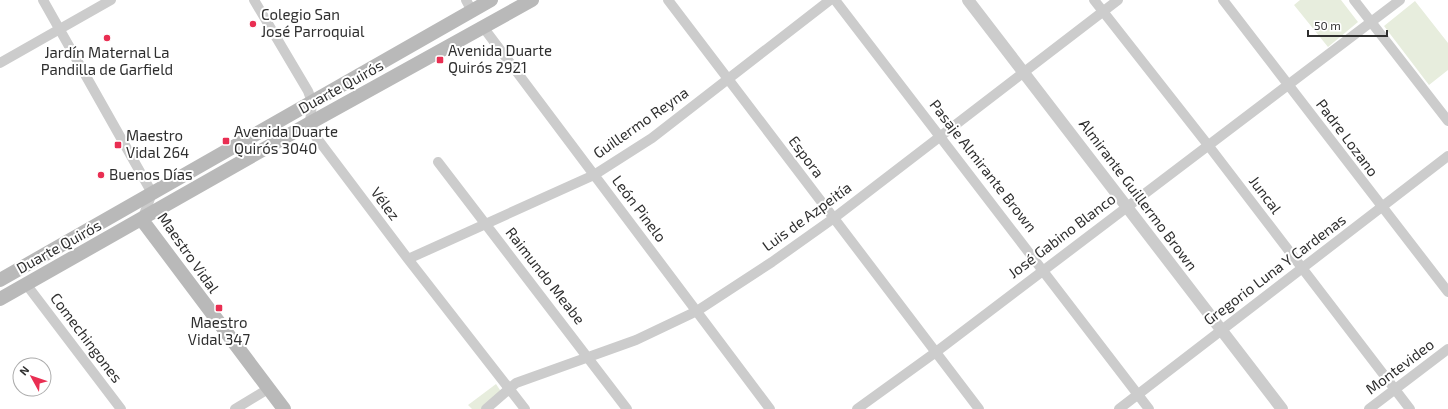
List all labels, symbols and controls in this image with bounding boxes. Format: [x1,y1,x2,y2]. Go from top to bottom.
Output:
place label: Colegio San José Parroquial [261,5,365,40]
scale bar [1308,12,1387,38]
text: 50 m [1314,18,1341,32]
marker: Colegio San José Parroquial [248,19,258,29]
marker: Jardín Maternal La Pandilla de Garfield [102,33,112,43]
place label: Avenida Duarte Quirós 2921 [448,41,552,77]
place label: Jardín Maternal La Pandilla de Garfield [41,43,173,78]
street label: Duarte Quirós [295,55,387,118]
marker: Avenida Duarte Quirós 2921 [435,55,445,65]
street label: Guillermo Reyna [589,83,691,162]
street label: Padre Lozano [1313,95,1383,180]
street label: Pasaje Almirante Brown [926,96,1041,236]
street label: Almirante Guillermo Brown [1076,115,1202,274]
place label: Avenida Duarte Quirós 3040 [234,122,338,158]
place label: Maestro Vidal 264 [126,126,189,161]
street label: Espora [785,132,828,181]
marker: Avenida Duarte Quirós 3040 [221,136,231,146]
marker: Maestro Vidal 264 [113,140,123,150]
place label: Buenos Días [109,165,193,183]
marker: Buenos Días [96,170,106,180]
street label: León Pinelo [609,172,671,245]
street label: Juncal [1246,172,1286,217]
street label: Luis de Azpeitía [758,178,854,255]
street label: Vélez [368,183,404,224]
street label: José Gabino Blanco [1004,189,1119,281]
street label: Maestro Vidal [154,209,224,297]
street label: Gregorio Luna Y Cardenas [1200,210,1349,329]
street label: Duarte Quirós [13,215,105,278]
street label: Raimundo Meabe [502,223,589,327]
street label: Comechingones [47,289,126,386]
marker: Maestro Vidal 347 [214,303,224,313]
place label: Maestro Vidal 347 [188,313,250,348]
street label: Montevideo [1362,335,1437,398]
north arrow [12,357,52,397]
text: N [16,363,32,377]

